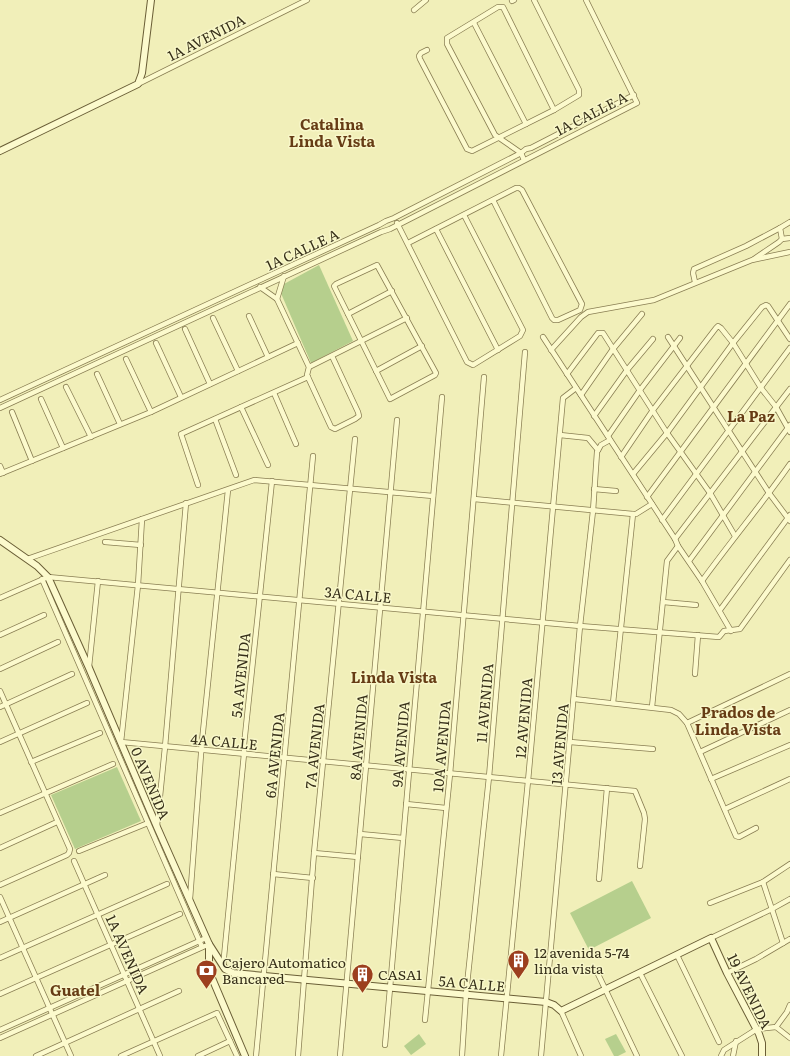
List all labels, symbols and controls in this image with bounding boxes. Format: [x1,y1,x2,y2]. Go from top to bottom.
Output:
street label: 1A AVENIDA [164,9,249,65]
street label: 1A CALLE A [552,86,631,140]
district label: Catalina Linda Vista [289,112,376,152]
street label: 1A CALLE A [262,223,342,275]
district label: La Paz [727,404,775,427]
street label: 3A CALLE [324,581,392,607]
street label: 5A AVENIDA [226,631,255,719]
street label: 11 AVENIDA [471,662,498,744]
district label: Linda Vista [351,665,438,688]
street label: 12 AVENIDA [509,676,537,759]
street label: 8A AVENIDA [344,692,372,781]
street label: 10A AVENIDA [427,698,455,793]
street label: 9A AVENIDA [386,700,414,788]
district label: Prados de Linda Vista [695,700,782,740]
street label: 7A AVENIDA [300,702,329,790]
street label: 13 AVENIDA [545,702,573,786]
street label: 6A AVENIDA [260,710,289,799]
street label: 4A CALLE [190,728,258,754]
street label: 0 AVENIDA [127,744,175,823]
street label: 1A AVENIDA [102,911,155,997]
place label: 12 avenida 5-74 linda vista [534,942,630,978]
building icon: 12 avenida 5-74 linda vista [506,947,532,980]
street label: 19 AVENIDA [723,950,777,1033]
place label: Cajero Automatico Bancared [222,952,346,988]
bank icon: Cajero Automatico Bancared [193,957,219,990]
building icon: CASA1 [349,961,375,994]
place label: CASA1 [378,964,422,984]
street label: 5A CALLE [438,970,506,996]
district label: Guatel [50,978,101,1001]

